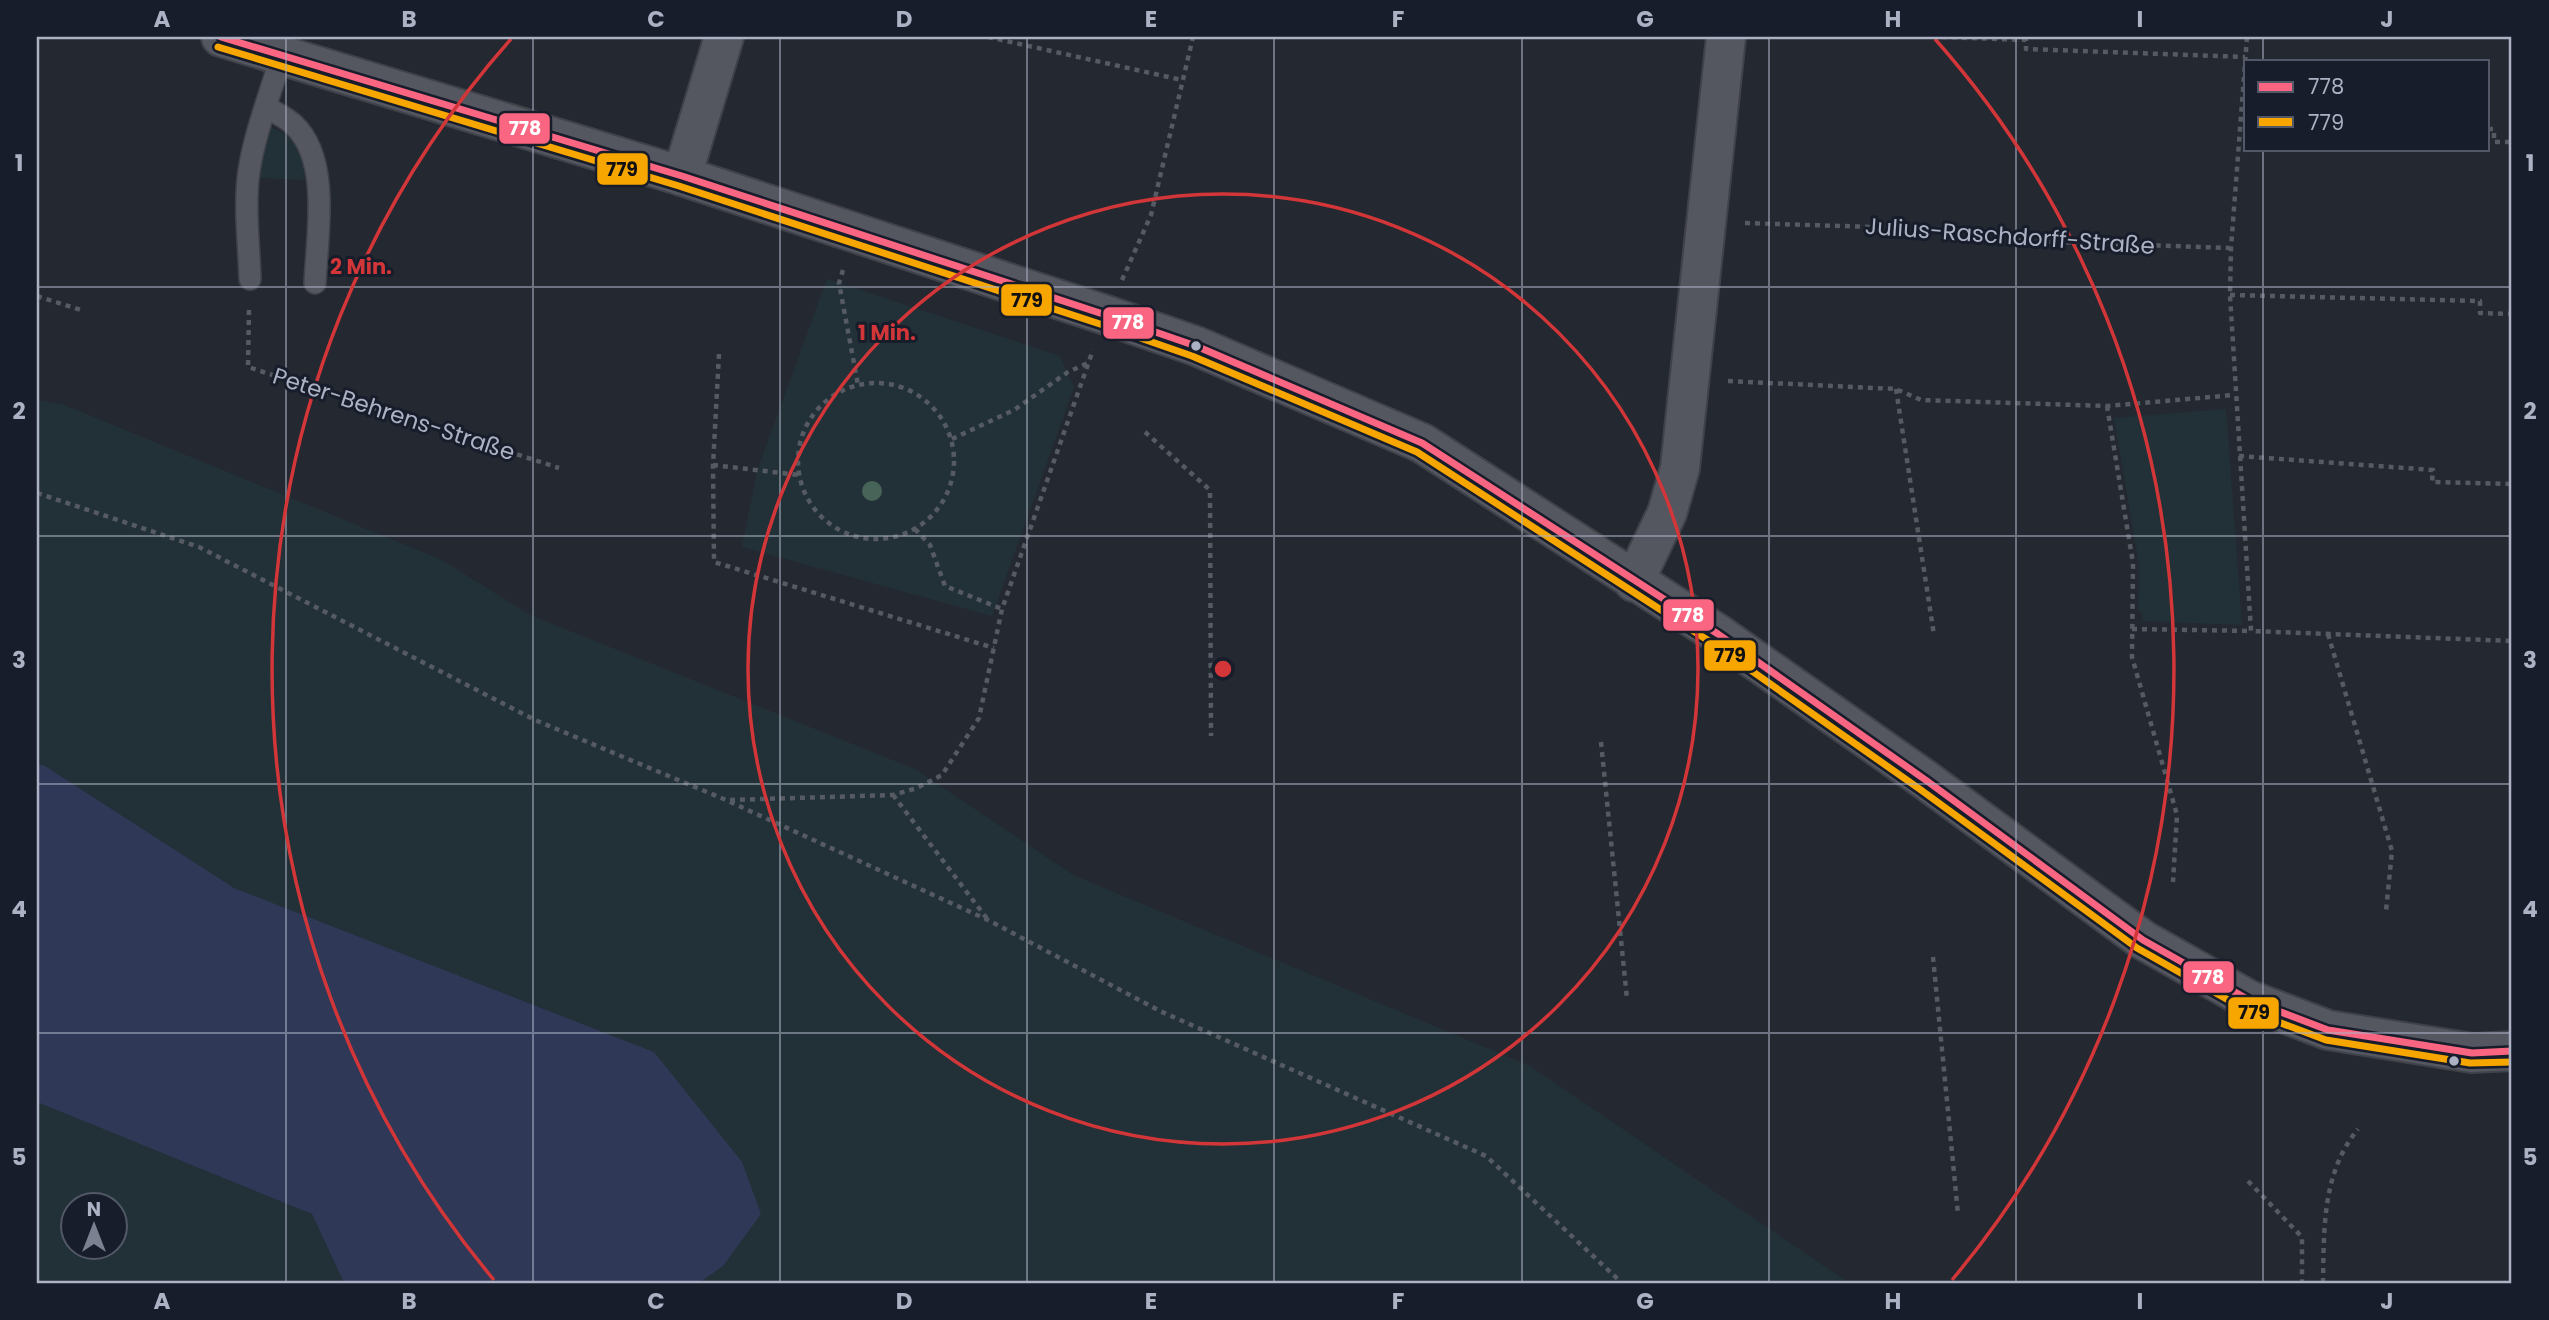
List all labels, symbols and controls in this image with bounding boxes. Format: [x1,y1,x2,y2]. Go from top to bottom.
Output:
text: A [154,3,171,35]
text: B [401,3,417,35]
text: C [647,3,665,35]
text: D [896,3,912,35]
text: E [1145,3,1157,35]
text: F [1392,3,1404,35]
text: G [1636,3,1654,35]
text: H [1885,3,1901,35]
text: I [2137,3,2143,35]
text: J [2380,3,2394,35]
legend [2244,60,2490,150]
text: 778 [2308,72,2344,101]
text: 779 [2308,108,2344,137]
line badge: 778 [498,112,551,145]
text: 778 [509,115,541,142]
text: 1 [15,147,23,179]
text: 1 [2526,147,2534,179]
line badge: 779 [596,152,649,186]
text: 779 [606,156,638,183]
street label: Julius-Raschdorff-Straße [1864,210,2156,262]
text: 2 Min. [330,252,392,281]
line badge: 779 [1000,283,1053,317]
text: 779 [1011,287,1043,314]
line badge: 778 [1102,306,1155,340]
text: 778 [1112,309,1144,336]
text: 1 Min. [858,318,916,347]
unlabelled marker [1189,339,1203,353]
street label: Peter-Behrens-Straße [269,360,519,468]
text: 2 [12,395,26,427]
text: 2 [2523,395,2537,427]
line badge: 778 [1662,598,1715,632]
text: 778 [1672,602,1704,629]
line badge: 779 [1703,639,1757,672]
text: 779 [1714,642,1746,669]
text: 3 [12,644,26,676]
text: 3 [2523,644,2537,676]
centre of rings [1211,657,1235,681]
text: 4 [11,893,27,925]
text: 4 [2522,893,2538,925]
line badge: 778 [2182,960,2235,994]
text: 778 [2192,964,2224,991]
line badge: 779 [2227,996,2280,1030]
text: 779 [2238,999,2270,1026]
unlabelled marker [2447,1054,2461,1068]
text: 5 [12,1141,26,1173]
text: 5 [2523,1141,2537,1173]
north arrow [60,1190,130,1260]
text: N [87,1196,101,1223]
text: A [154,1285,171,1317]
text: B [401,1285,417,1317]
text: C [647,1285,665,1317]
text: D [896,1285,912,1317]
text: E [1145,1285,1157,1317]
text: F [1392,1285,1404,1317]
text: G [1636,1285,1654,1317]
text: H [1885,1285,1901,1317]
text: I [2137,1285,2143,1317]
text: J [2380,1285,2394,1317]

